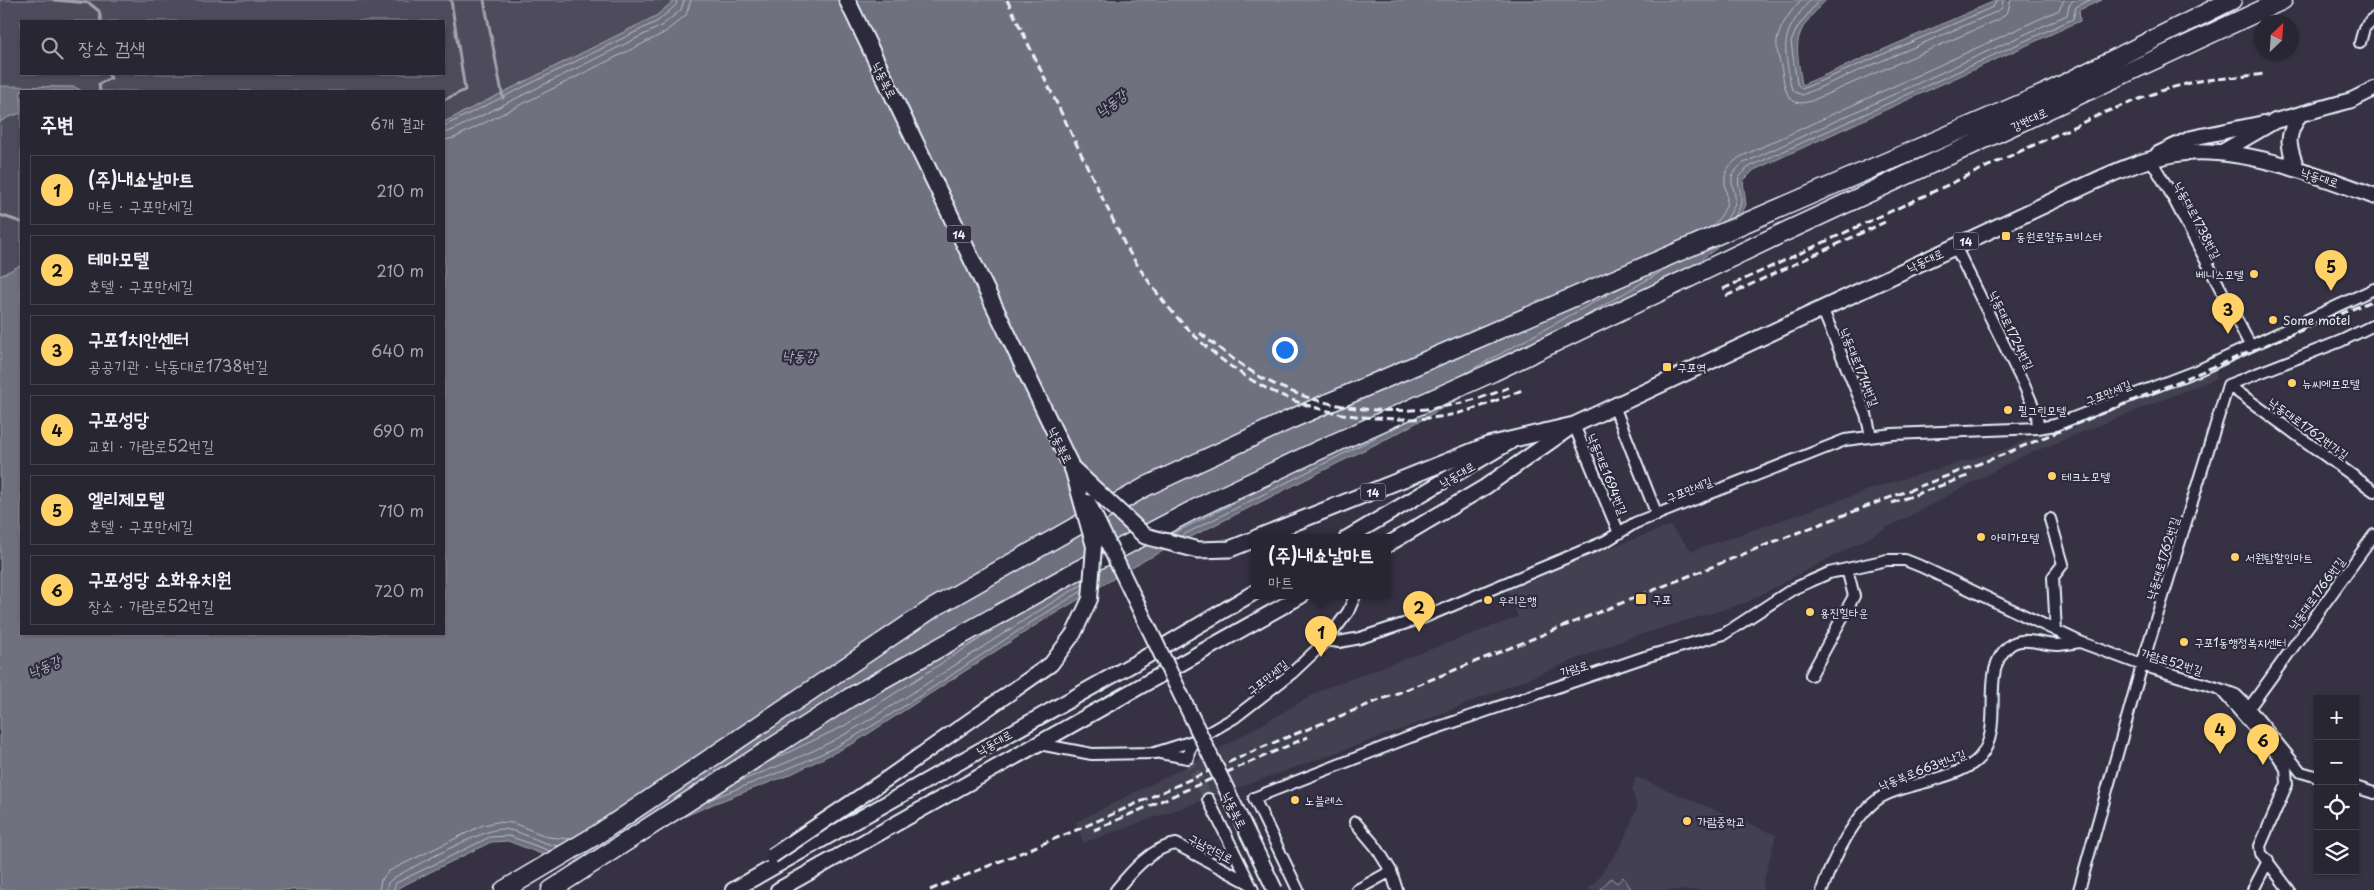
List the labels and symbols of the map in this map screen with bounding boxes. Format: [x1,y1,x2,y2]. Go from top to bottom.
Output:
north arrow [2254,15,2299,60]
street label: 낙동북로 [868,59,902,101]
water label: 낙동강 [1091,83,1132,122]
street label: 강변대로 [2008,103,2050,135]
street label: 낙동대로 [2299,162,2341,192]
street label: 낙동대로1738번길 [2170,178,2226,262]
road number: 14 [946,225,972,242]
place label: 동원로얄듀크비스타 [2016,227,2103,245]
marker: 동원로얄듀크비스타 [2000,230,2012,242]
road number: 14 [1954,232,1978,250]
street label: 낙동대로 [1904,244,1946,276]
pin: 5 [2315,250,2347,291]
place label: 베니스모텔 [2196,265,2244,283]
marker: 베니스모텔 [2248,268,2260,280]
street label: 낙동대로1724번길 [1985,287,2039,373]
pin: 3 [2212,293,2244,334]
place label: Some motel [2283,311,2350,329]
marker: Some motel [2267,314,2279,326]
street label: 낙동대로1714번길 [1836,325,1884,409]
your location [1272,337,1298,363]
water label: 낙동강 [782,345,818,366]
place label: 구포역 [1677,358,1706,376]
marker: 구포역 [1661,361,1673,373]
street label: 구포만세길 [2082,374,2134,409]
place label: 뉴씨에프모텔 [2302,374,2360,392]
marker: 뉴씨에프모텔 [2286,377,2298,389]
street label: 낙동대로1762번가길 [2265,393,2353,463]
place label: 필그린모텔 [2018,401,2067,419]
marker: 필그린모텔 [2002,404,2014,416]
street label: 낙동북로 [1044,424,1078,466]
street label: 낙동대로1694번길 [1583,431,1633,518]
street label: 낙동대로 [1436,457,1478,491]
place label: 테크노모텔 [2062,467,2111,485]
marker: 테크노모텔 [2046,470,2058,482]
street label: 구포만세길 [1663,471,1715,506]
road number: 14 [1360,484,1386,501]
street label: 낙동대로1762번길 [2141,514,2183,602]
place label: 아미가모텔 [1991,528,2040,546]
marker: 아미가모텔 [1975,531,1987,543]
place label: 서원탑할인마트 [2245,548,2313,566]
marker: 서원탑할인마트 [2229,551,2241,563]
street label: 낙동대로1766번길 [2283,553,2349,633]
place label: 구포 [1652,590,1671,608]
pin: 2 [1403,591,1435,632]
place label: 우리은행 [1498,591,1537,609]
marker: 구포 [1634,592,1648,606]
marker: 우리은행 [1482,594,1494,606]
place label: 용진힐타운 [1820,603,1868,621]
marker: 용진힐타운 [1804,606,1816,618]
pin: 1 [1305,616,1337,657]
place label: 구포1동행정복지센터 [2194,633,2286,651]
marker: 구포1동행정복지센터 [2178,636,2190,648]
street label: 가람로52번길 [2139,643,2206,679]
water label: 낙동강 [24,649,65,682]
street label: 구포만세길 [1243,655,1292,699]
street label: 가람로 [1558,655,1590,681]
pin: 4 [2204,713,2236,754]
pin: 6 [2247,724,2279,765]
street label: 낙동대로 [973,725,1015,759]
street label: 낙동북로663번나길 [1876,744,1969,794]
street label: 낙동북로 [1218,789,1252,831]
place label: 노블레스 [1305,791,1344,809]
marker: 노블레스 [1289,794,1301,806]
place label: 가람중학교 [1697,812,1745,830]
marker: 가람중학교 [1681,815,1693,827]
street label: 구남언덕로 [1185,829,1237,867]

